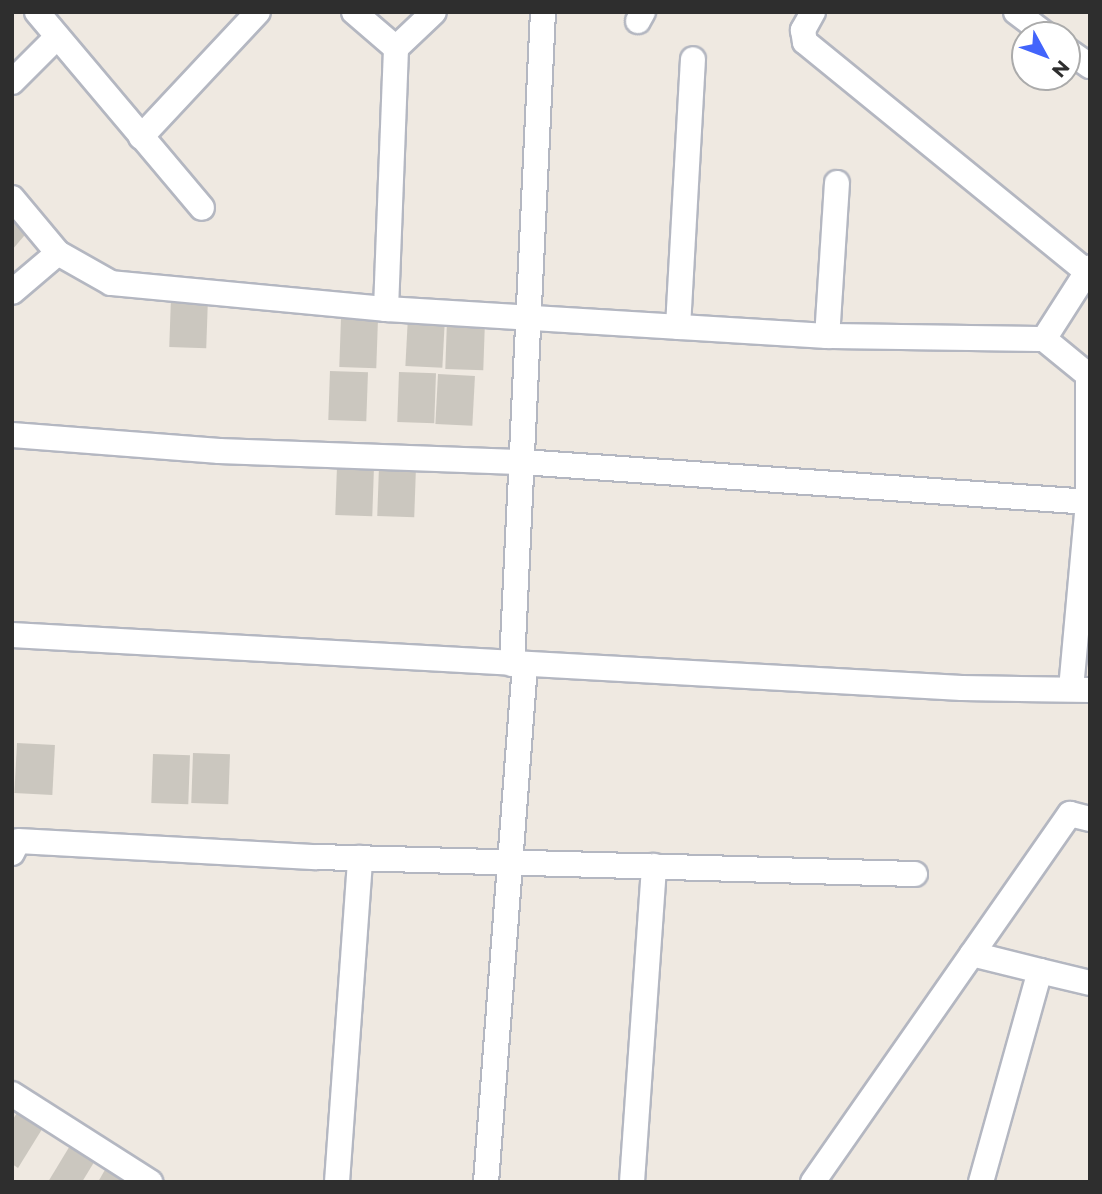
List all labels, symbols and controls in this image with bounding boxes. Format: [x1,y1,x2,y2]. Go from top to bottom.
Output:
north arrow [1011,21,1081,91]
text: N [1047,55,1074,82]

